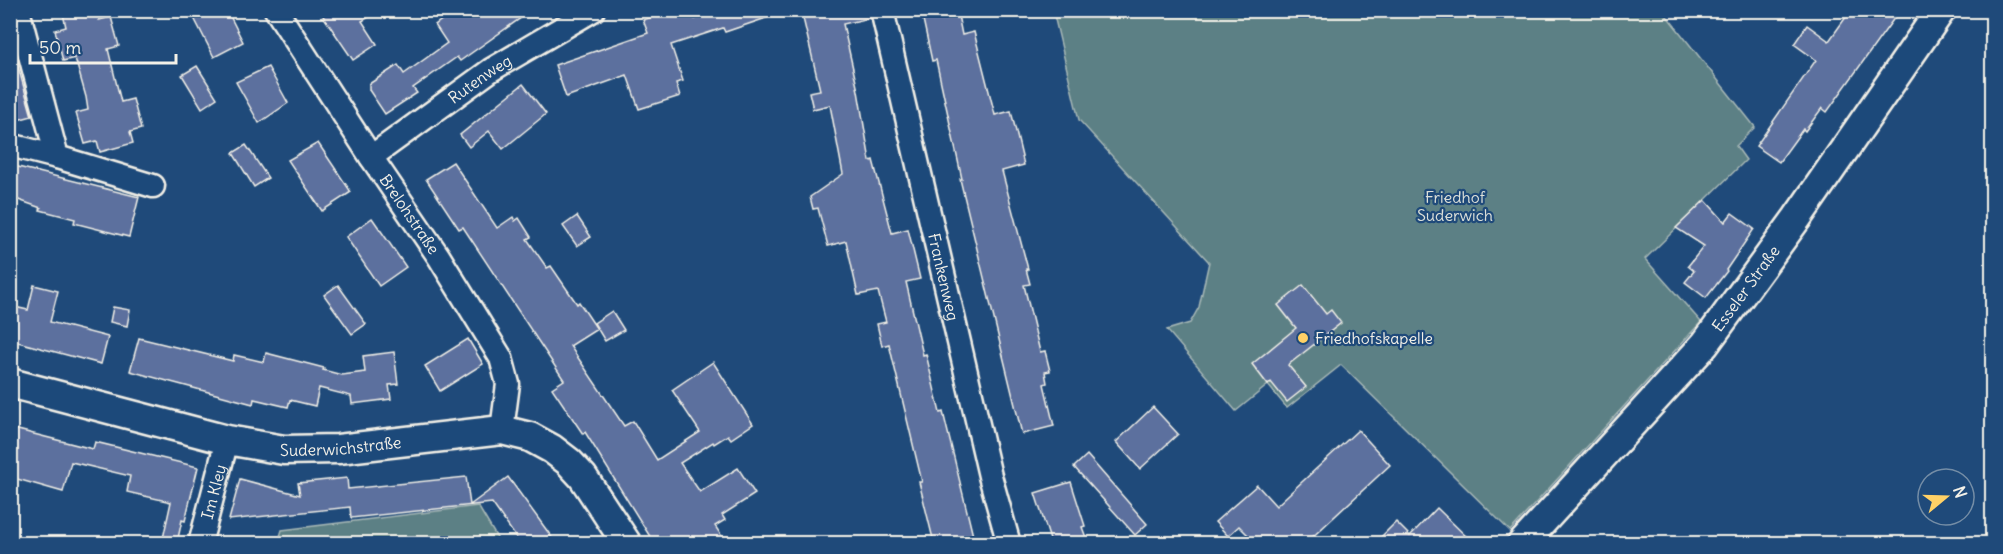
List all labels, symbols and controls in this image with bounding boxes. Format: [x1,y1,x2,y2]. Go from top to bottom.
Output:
scale bar [30,27,176,65]
text: 50 m [39,36,81,59]
street label: Rutenweg [444,50,515,108]
street label: Brelohstraße [376,170,444,258]
park label: Friedhof Suderwich [1417,187,1493,225]
street label: Frankenweg [924,231,964,323]
street label: Esseler Straße [1707,241,1784,335]
place label: Friedhofskapelle [1315,328,1433,348]
marker: Friedhofskapelle [1296,331,1310,345]
street label: Suderwichstraße [280,432,402,460]
street label: Im Kley [197,462,230,521]
north arrow [1916,467,1976,527]
text: N [1949,484,1971,501]

